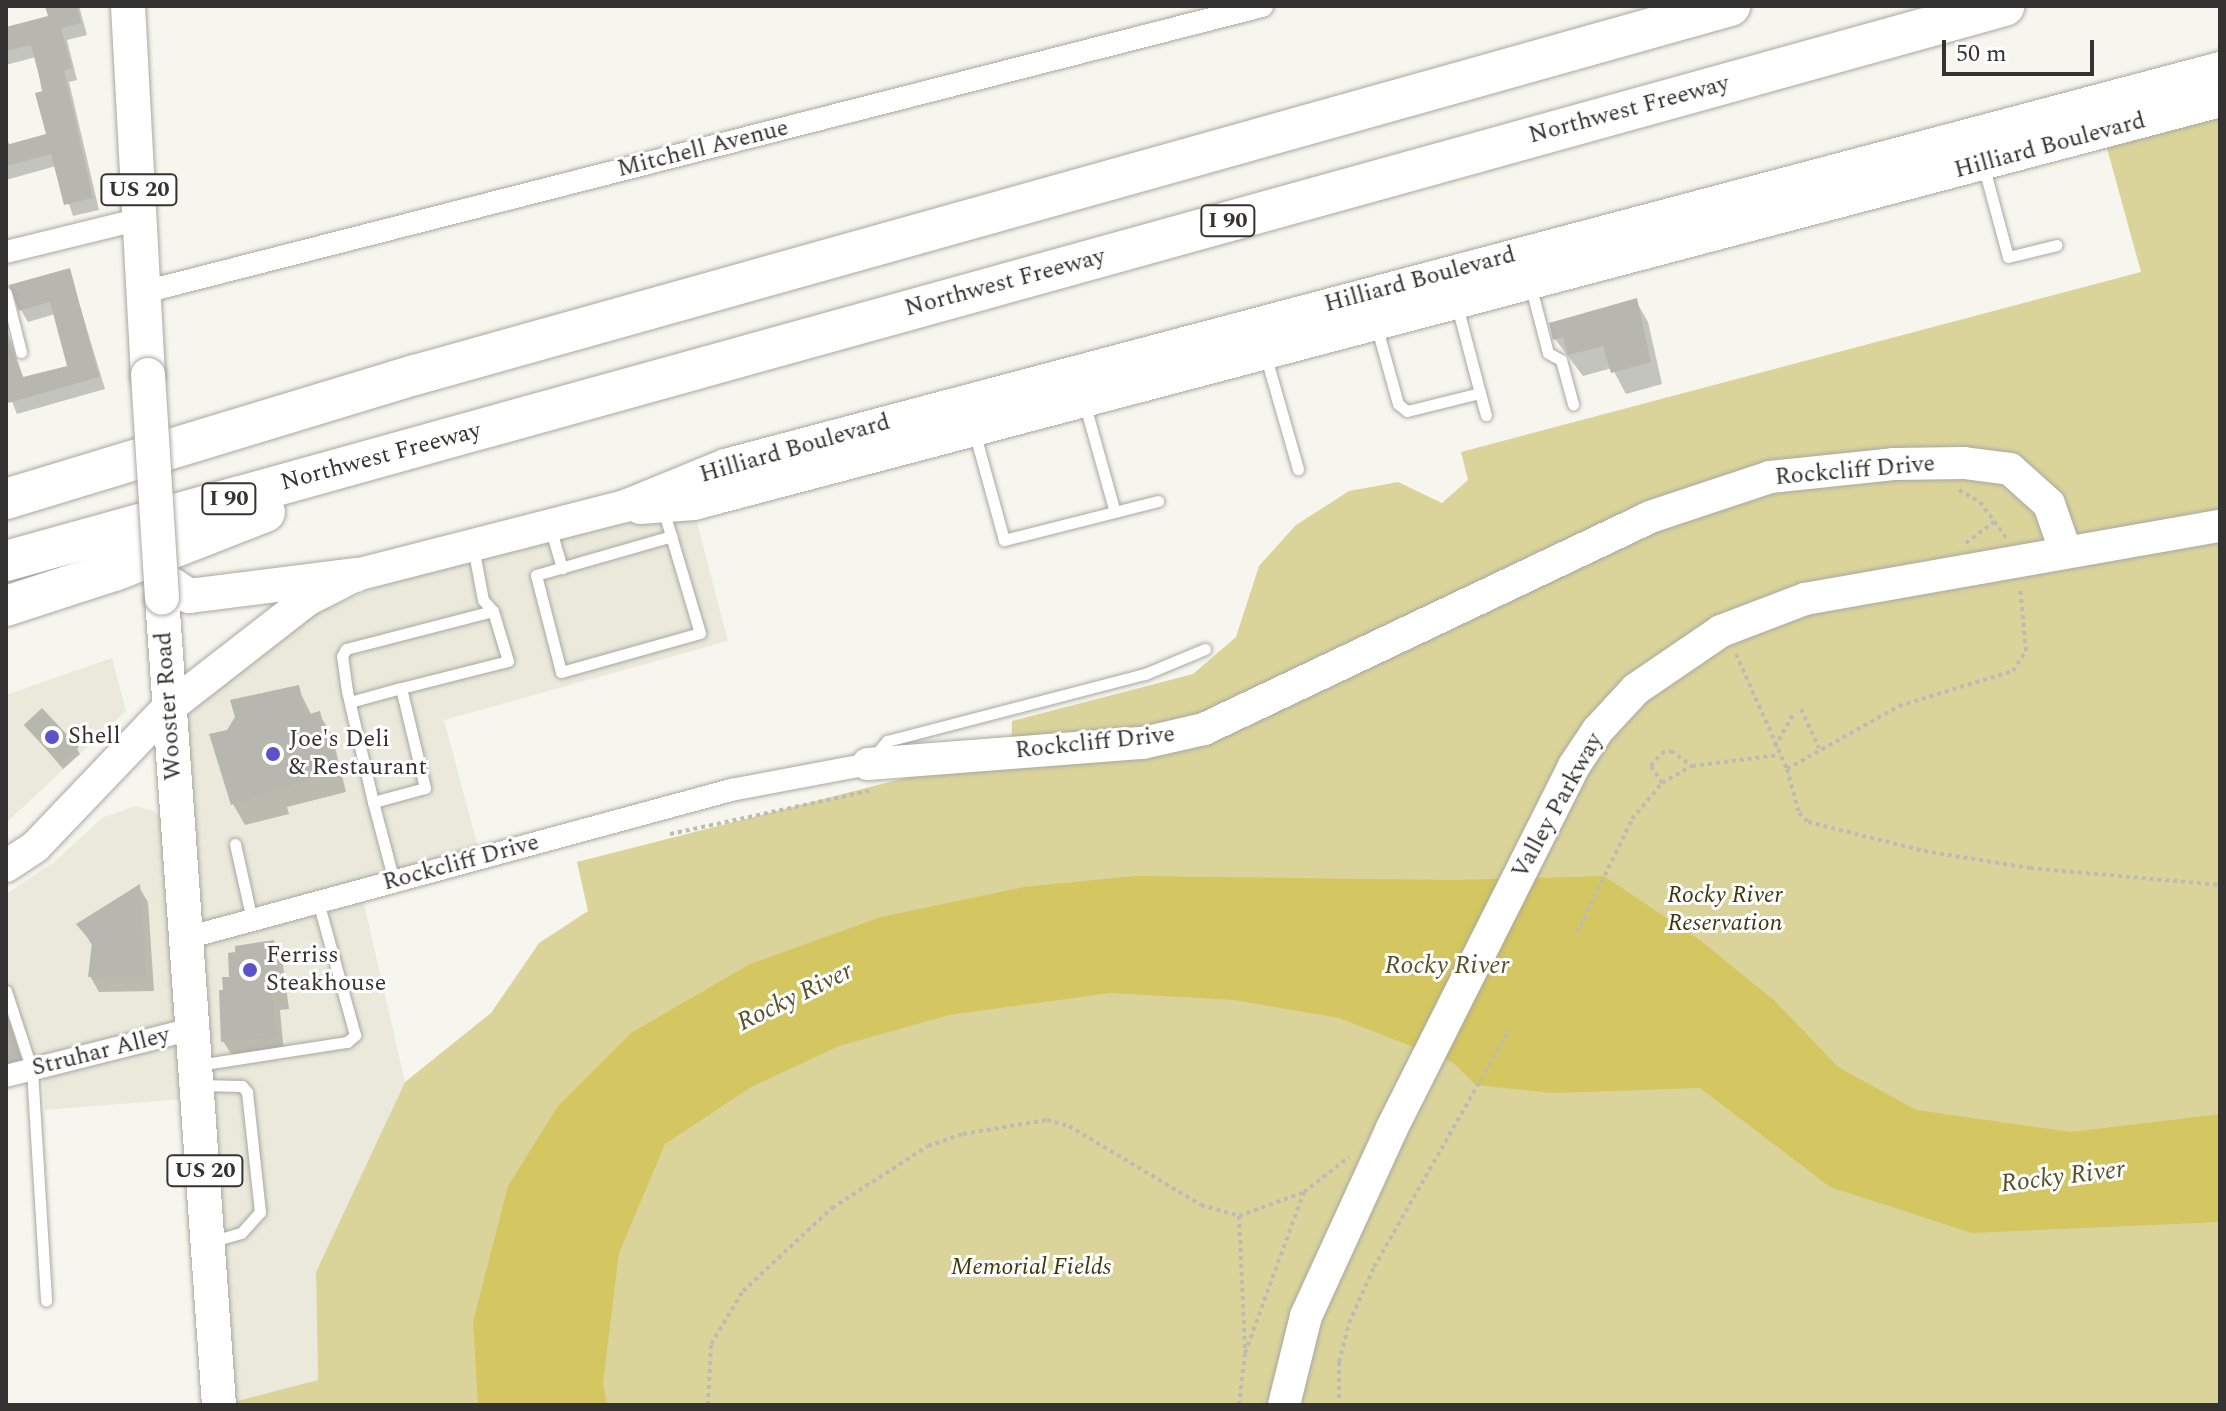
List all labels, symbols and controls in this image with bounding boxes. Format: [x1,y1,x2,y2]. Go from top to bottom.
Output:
scale bar [1946,24,2098,74]
text: 50 m [1956,36,2007,72]
street label: Northwest Freeway [1526,69,1732,151]
street label: Hilliard Boulevard [1951,107,2149,185]
street label: Mitchell Avenue [614,114,792,184]
road number: US 20 [99,172,179,208]
road number: I 90 [1200,203,1256,239]
street label: Hilliard Boulevard [1321,241,1519,319]
street label: Northwest Freeway [902,242,1108,324]
street label: Hilliard Boulevard [697,408,893,490]
street label: Northwest Freeway [278,416,484,498]
street label: Rockcliff Drive [1774,450,1936,492]
road number: I 90 [201,481,257,517]
street label: Wooster Road [149,631,189,781]
street label: Rockcliff Drive [1014,720,1176,766]
place label: Shell [68,723,120,751]
place label: Joe's Deli & Restaurant [289,726,427,782]
marker: Shell [43,728,61,746]
street label: Valley Parkway [1506,728,1610,884]
marker: Joe's Deli & Restaurant [264,745,282,763]
street label: Rockcliff Drive [380,828,542,898]
park label: Rocky River Reservation [1667,882,1783,938]
place label: Ferriss Steakhouse [266,942,386,998]
water label: Rocky River [1384,950,1510,982]
water label: Rocky River [732,956,858,1038]
marker: Ferriss Steakhouse [241,961,259,979]
street label: Struhar Alley [29,1021,173,1083]
road number: US 20 [165,1153,245,1189]
water label: Rocky River [1999,1154,2127,1200]
park label: Memorial Fields [951,1254,1111,1282]

